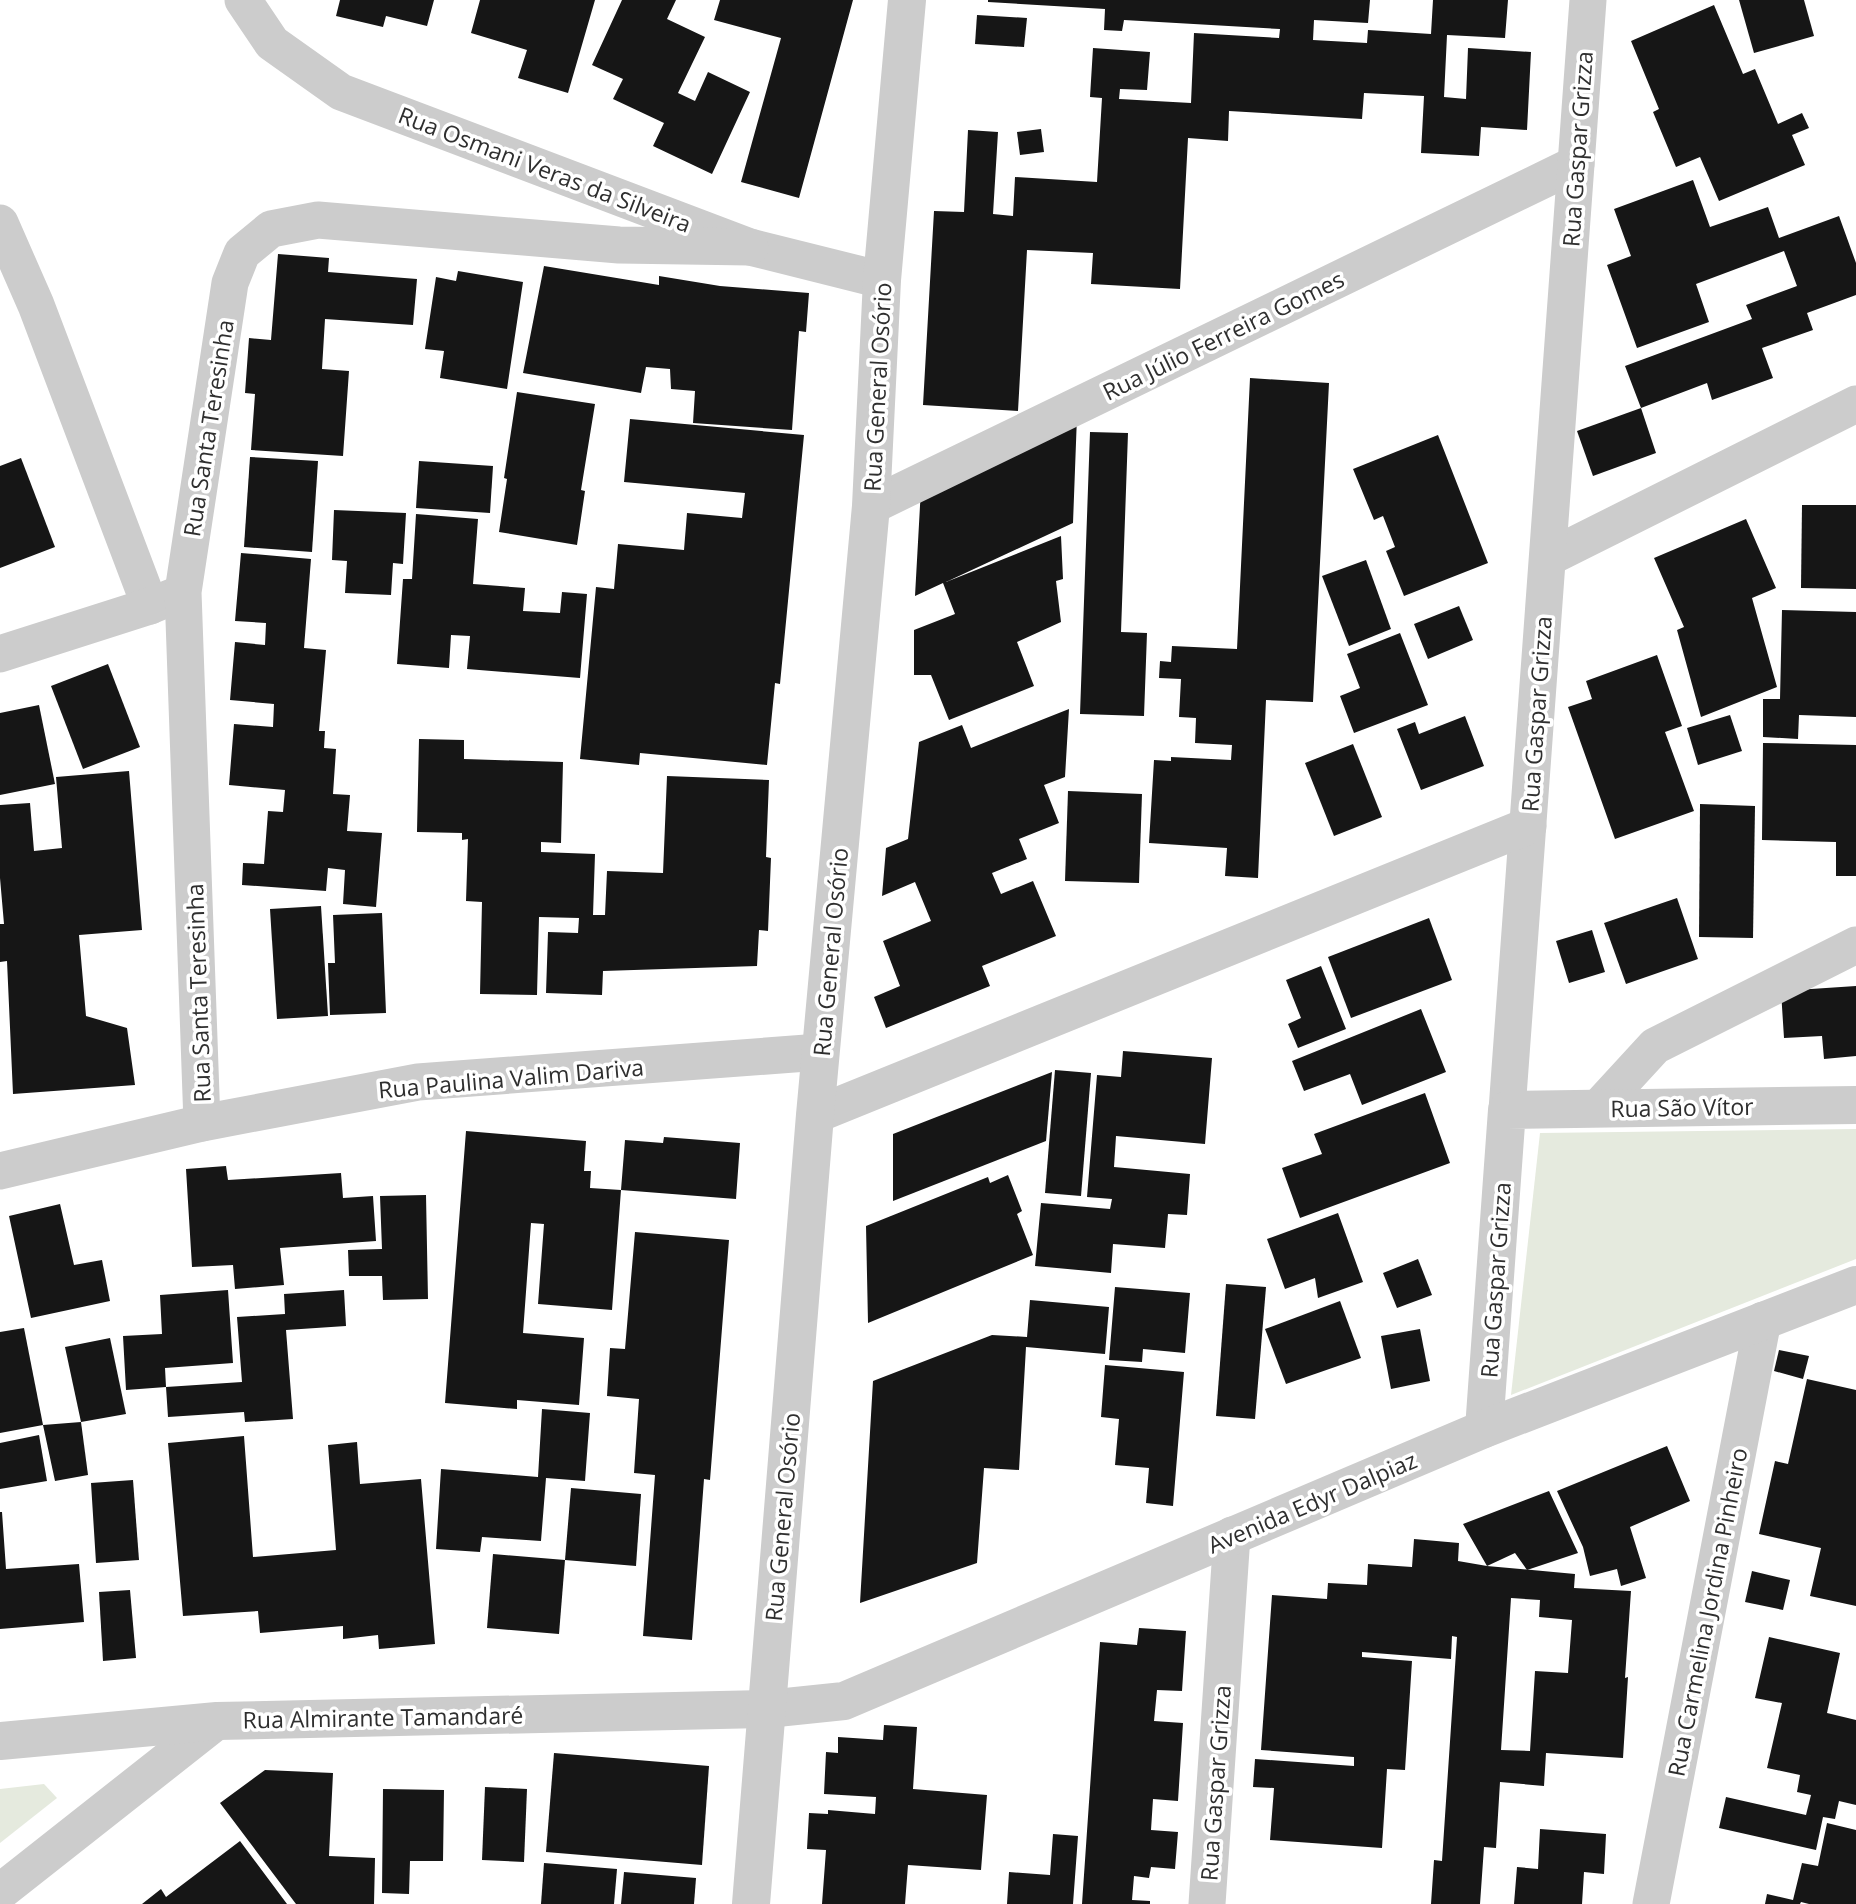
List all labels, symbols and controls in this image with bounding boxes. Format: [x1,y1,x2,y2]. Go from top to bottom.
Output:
street label: Rua Gaspar Grizza [1554,50,1600,248]
street label: Rua Osmani Veras da Silveira [394,98,696,240]
street label: Rua Júlio Ferreira Gomes [1097,263,1349,407]
street label: Rua General Osório [856,282,898,492]
street label: Rua Santa Teresinha [175,317,241,539]
street label: Rua Gaspar Grizza [1513,615,1559,813]
street label: Rua General Osório [805,846,855,1058]
street label: Rua Santa Teresinha [178,883,218,1103]
street label: Rua Paulina Valim Dariva [377,1050,645,1106]
street label: Rua São Vítor [1610,1090,1754,1124]
street label: Rua Gaspar Grizza [1472,1181,1518,1379]
street label: Rua General Osório [757,1411,807,1623]
street label: Avenida Edyr Dalpiaz [1203,1443,1421,1561]
street label: Rua Carmelina Jordina Pinheiro [1659,1445,1755,1779]
street label: Rua Gaspar Grizza [1192,1684,1238,1882]
street label: Rua Almirante Tamandaré [242,1699,524,1735]

